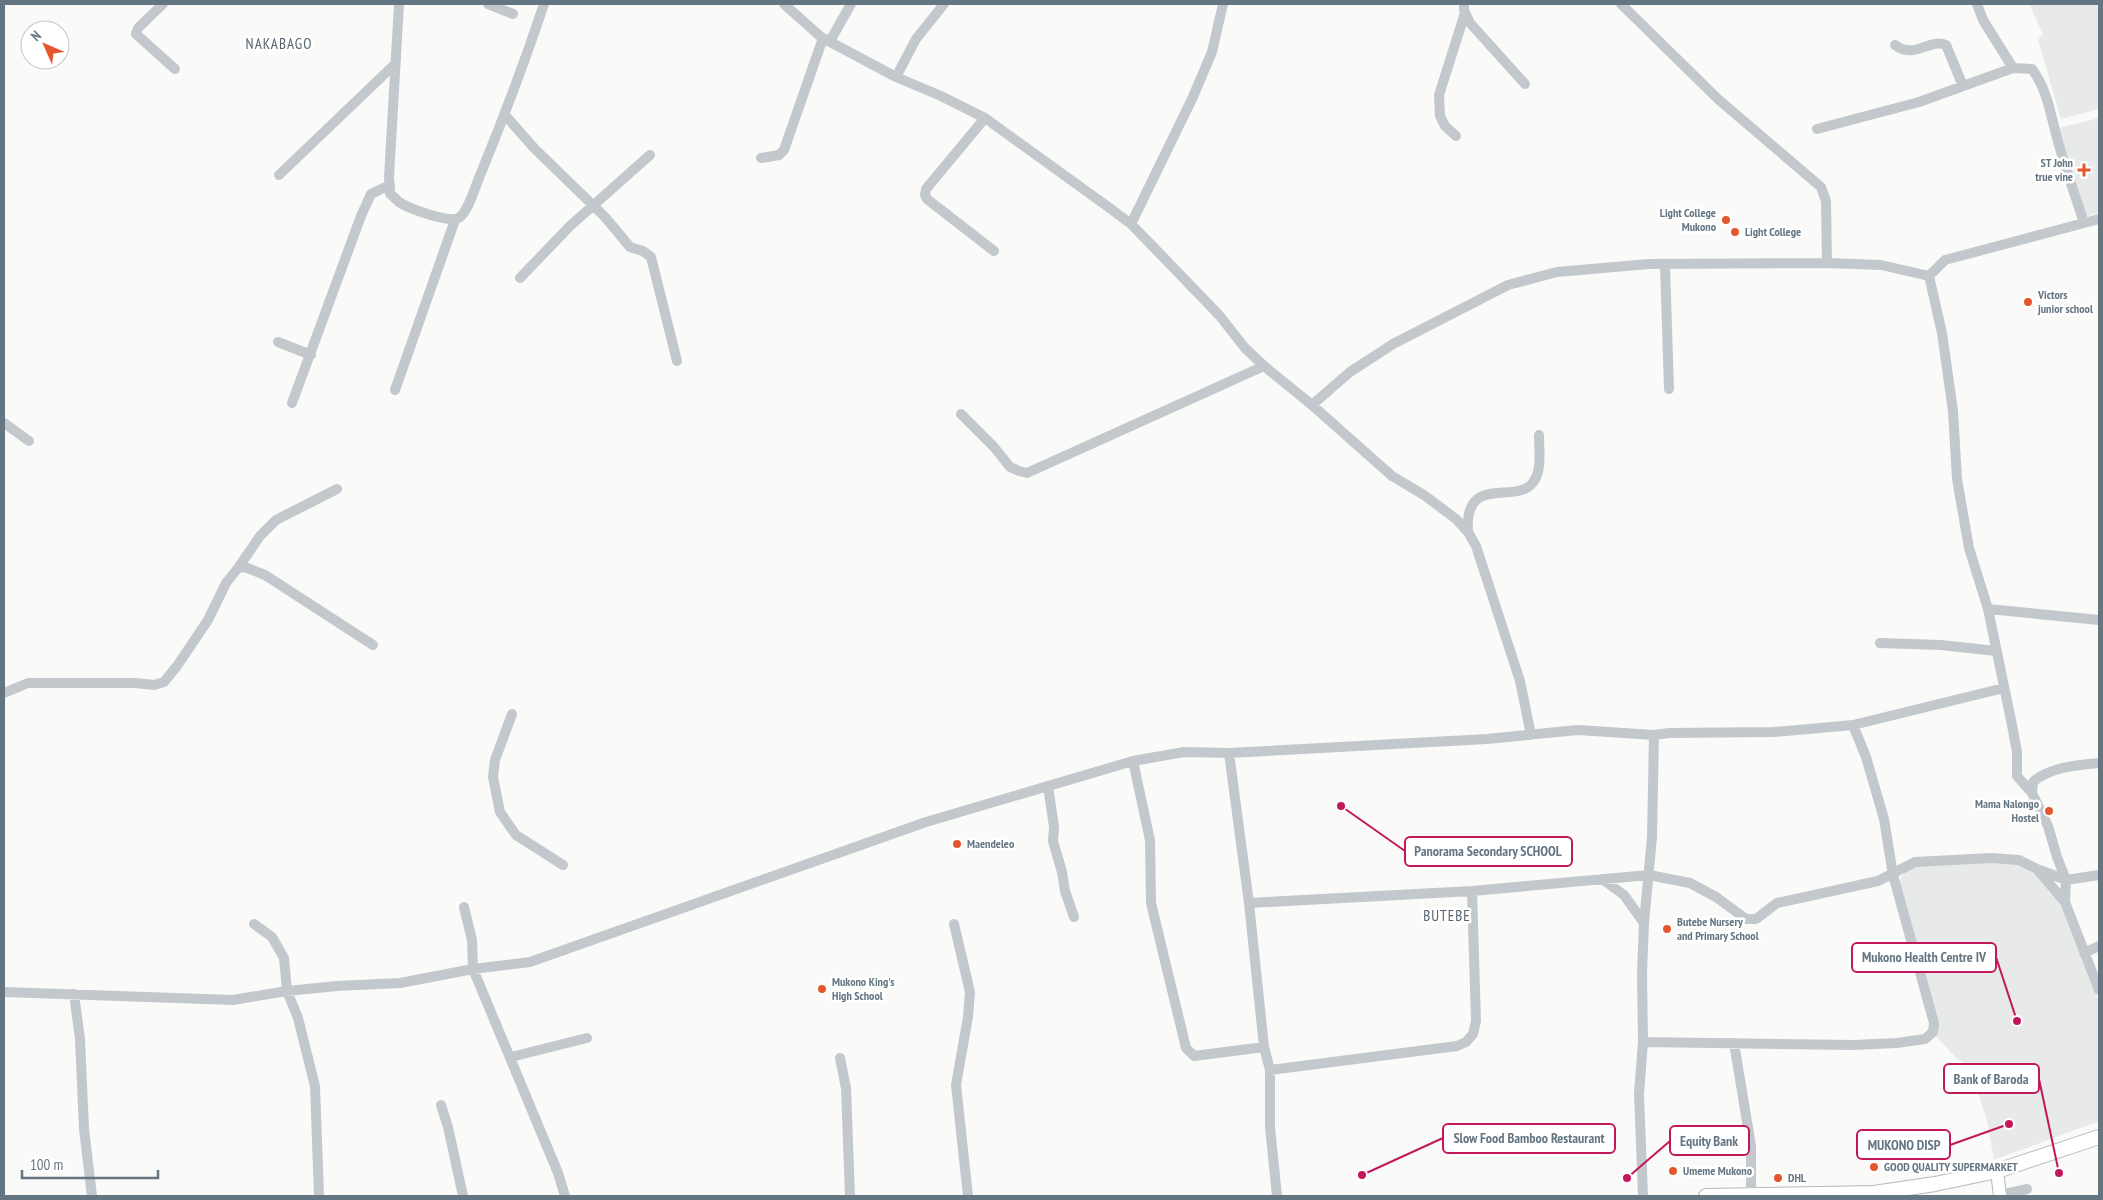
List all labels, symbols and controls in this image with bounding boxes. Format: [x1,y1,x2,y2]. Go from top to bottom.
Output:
north arrow [20,20,70,70]
text: N [27,27,45,45]
district label: NAKABAGO [246,34,312,53]
place label: ST John true vine [2035,155,2073,184]
marker: ST John true vine [2077,163,2091,177]
place label: Light College Mukono [1660,205,1717,234]
marker: Light College Mukono [1720,214,1732,226]
place label: Light College [1745,224,1801,239]
marker: Light College [1729,226,1741,238]
place label: Victors junior school [2037,287,2093,316]
marker: Victors junior school [2022,296,2034,308]
place label: Mama Nalongo Hostel [1975,796,2040,825]
marker: Mama Nalongo Hostel [2043,805,2055,817]
place label: Maendeleo [967,836,1015,851]
callout: Panorama Secondary SCHOOL [1405,837,1572,866]
marker: Maendeleo [951,838,963,850]
text: Panorama Secondary SCHOOL [1414,842,1562,860]
district label: BUTEBE [1423,906,1471,925]
place label: Butebe Nursery and Primary School [1677,914,1759,943]
marker: Butebe Nursery and Primary School [1661,923,1673,935]
callout: Mukono Health Centre IV [1852,943,1996,972]
text: Mukono Health Centre IV [1862,948,1987,966]
place label: Mukono King's High School [832,974,894,1003]
marker: Mukono King's High School [816,983,828,995]
callout: Bank of Baroda [1944,1064,2039,1093]
text: Bank of Baroda [1954,1070,2029,1088]
callout: Slow Food Bamboo Restaurant [1443,1124,1615,1153]
callout: Equity Bank [1670,1126,1749,1155]
text: Slow Food Bamboo Restaurant [1453,1129,1605,1147]
callout: MUKONO DISP [1857,1130,1950,1159]
text: Equity Bank [1680,1132,1738,1150]
text: MUKONO DISP [1868,1136,1941,1154]
scale bar [22,1148,159,1180]
text: 100 m [30,1155,63,1174]
place label: GOOD QUALITY SUPERMARKET [1884,1159,2018,1174]
marker: GOOD QUALITY SUPERMARKET [1868,1161,1880,1173]
place label: Umeme Mukono [1683,1163,1753,1178]
marker: Umeme Mukono [1667,1165,1679,1177]
place label: DHL [1788,1170,1806,1185]
marker: DHL [1772,1172,1784,1184]

